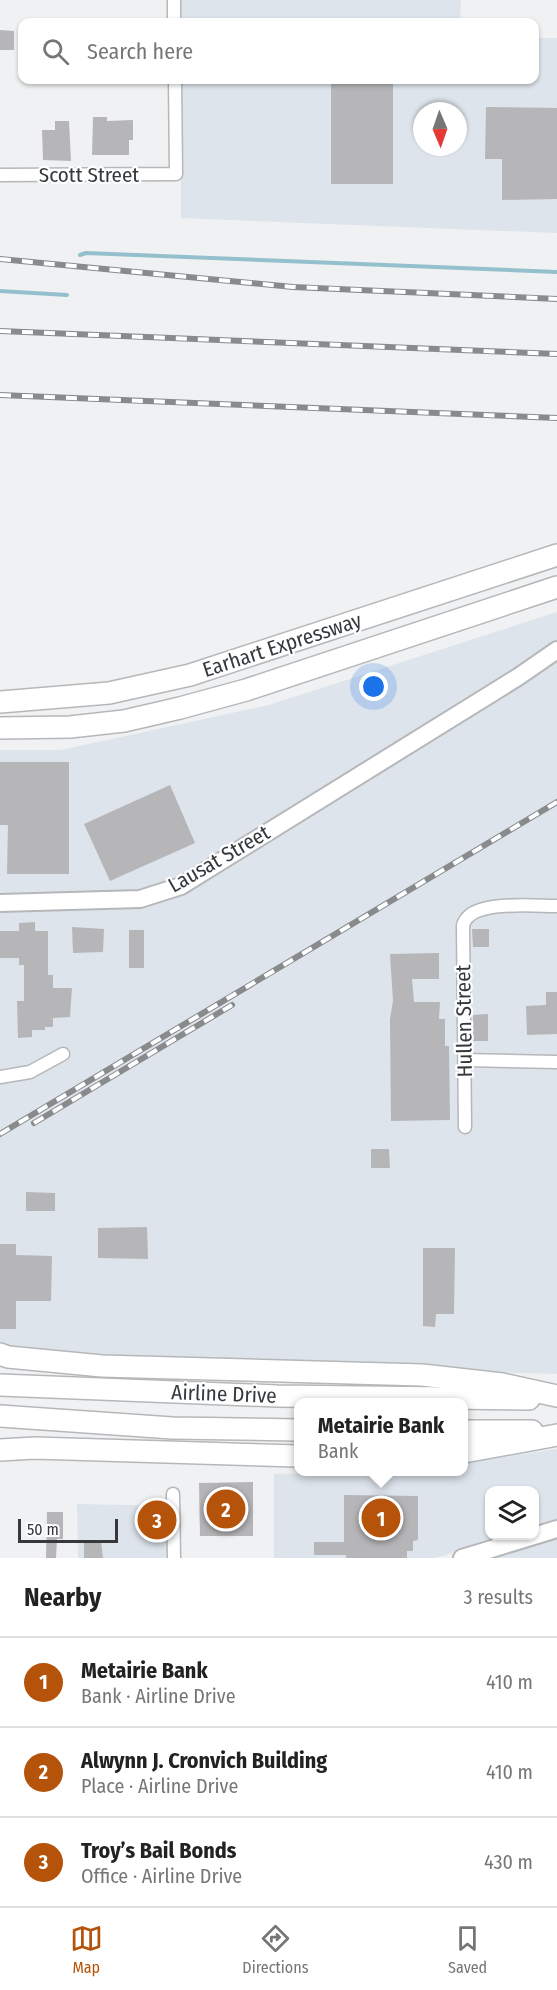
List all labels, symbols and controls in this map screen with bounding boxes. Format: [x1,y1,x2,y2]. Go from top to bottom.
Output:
search box [18,18,539,84]
icon: search [39,35,72,68]
text: Search here [87,38,193,65]
north arrow [413,102,467,156]
street label: Scott Street [39,162,139,188]
street label: Earhart Expressway [199,607,365,683]
your location [359,672,388,701]
street label: Lausat Street [164,819,275,899]
street label: Hullen Street [450,964,478,1078]
street label: Airline Drive [171,1379,277,1409]
popup [294,1398,468,1476]
text: Metairie Bank [318,1412,444,1439]
text: Bank [318,1439,358,1463]
pin: 2 [206,1486,246,1532]
map controls [485,1486,539,1540]
button: layers [485,1486,539,1540]
pin: 1 [362,1496,400,1540]
pin: 3 [138,1498,176,1543]
scale bar [18,1516,118,1544]
text: 50 m [27,1520,59,1539]
text: Nearby [24,1582,101,1613]
text: 3 results [464,1585,533,1609]
text: Metairie Bank [81,1657,208,1684]
text: 1 [39,1670,48,1694]
text: 410 m [486,1670,533,1694]
text: Bank · Airline Drive [81,1684,236,1708]
text: Alwynn J. Cronvich Building [81,1747,327,1774]
text: 2 [39,1760,48,1784]
text: 410 m [486,1760,533,1784]
text: Place · Airline Drive [81,1774,238,1798]
text: Troy’s Bail Bonds [81,1837,236,1864]
text: 3 [39,1850,48,1874]
text: 430 m [484,1850,533,1874]
text: Office · Airline Drive [81,1864,242,1888]
tab: Map [70,1922,103,1977]
tab: Directions [242,1922,309,1977]
tab: Saved [448,1922,487,1977]

